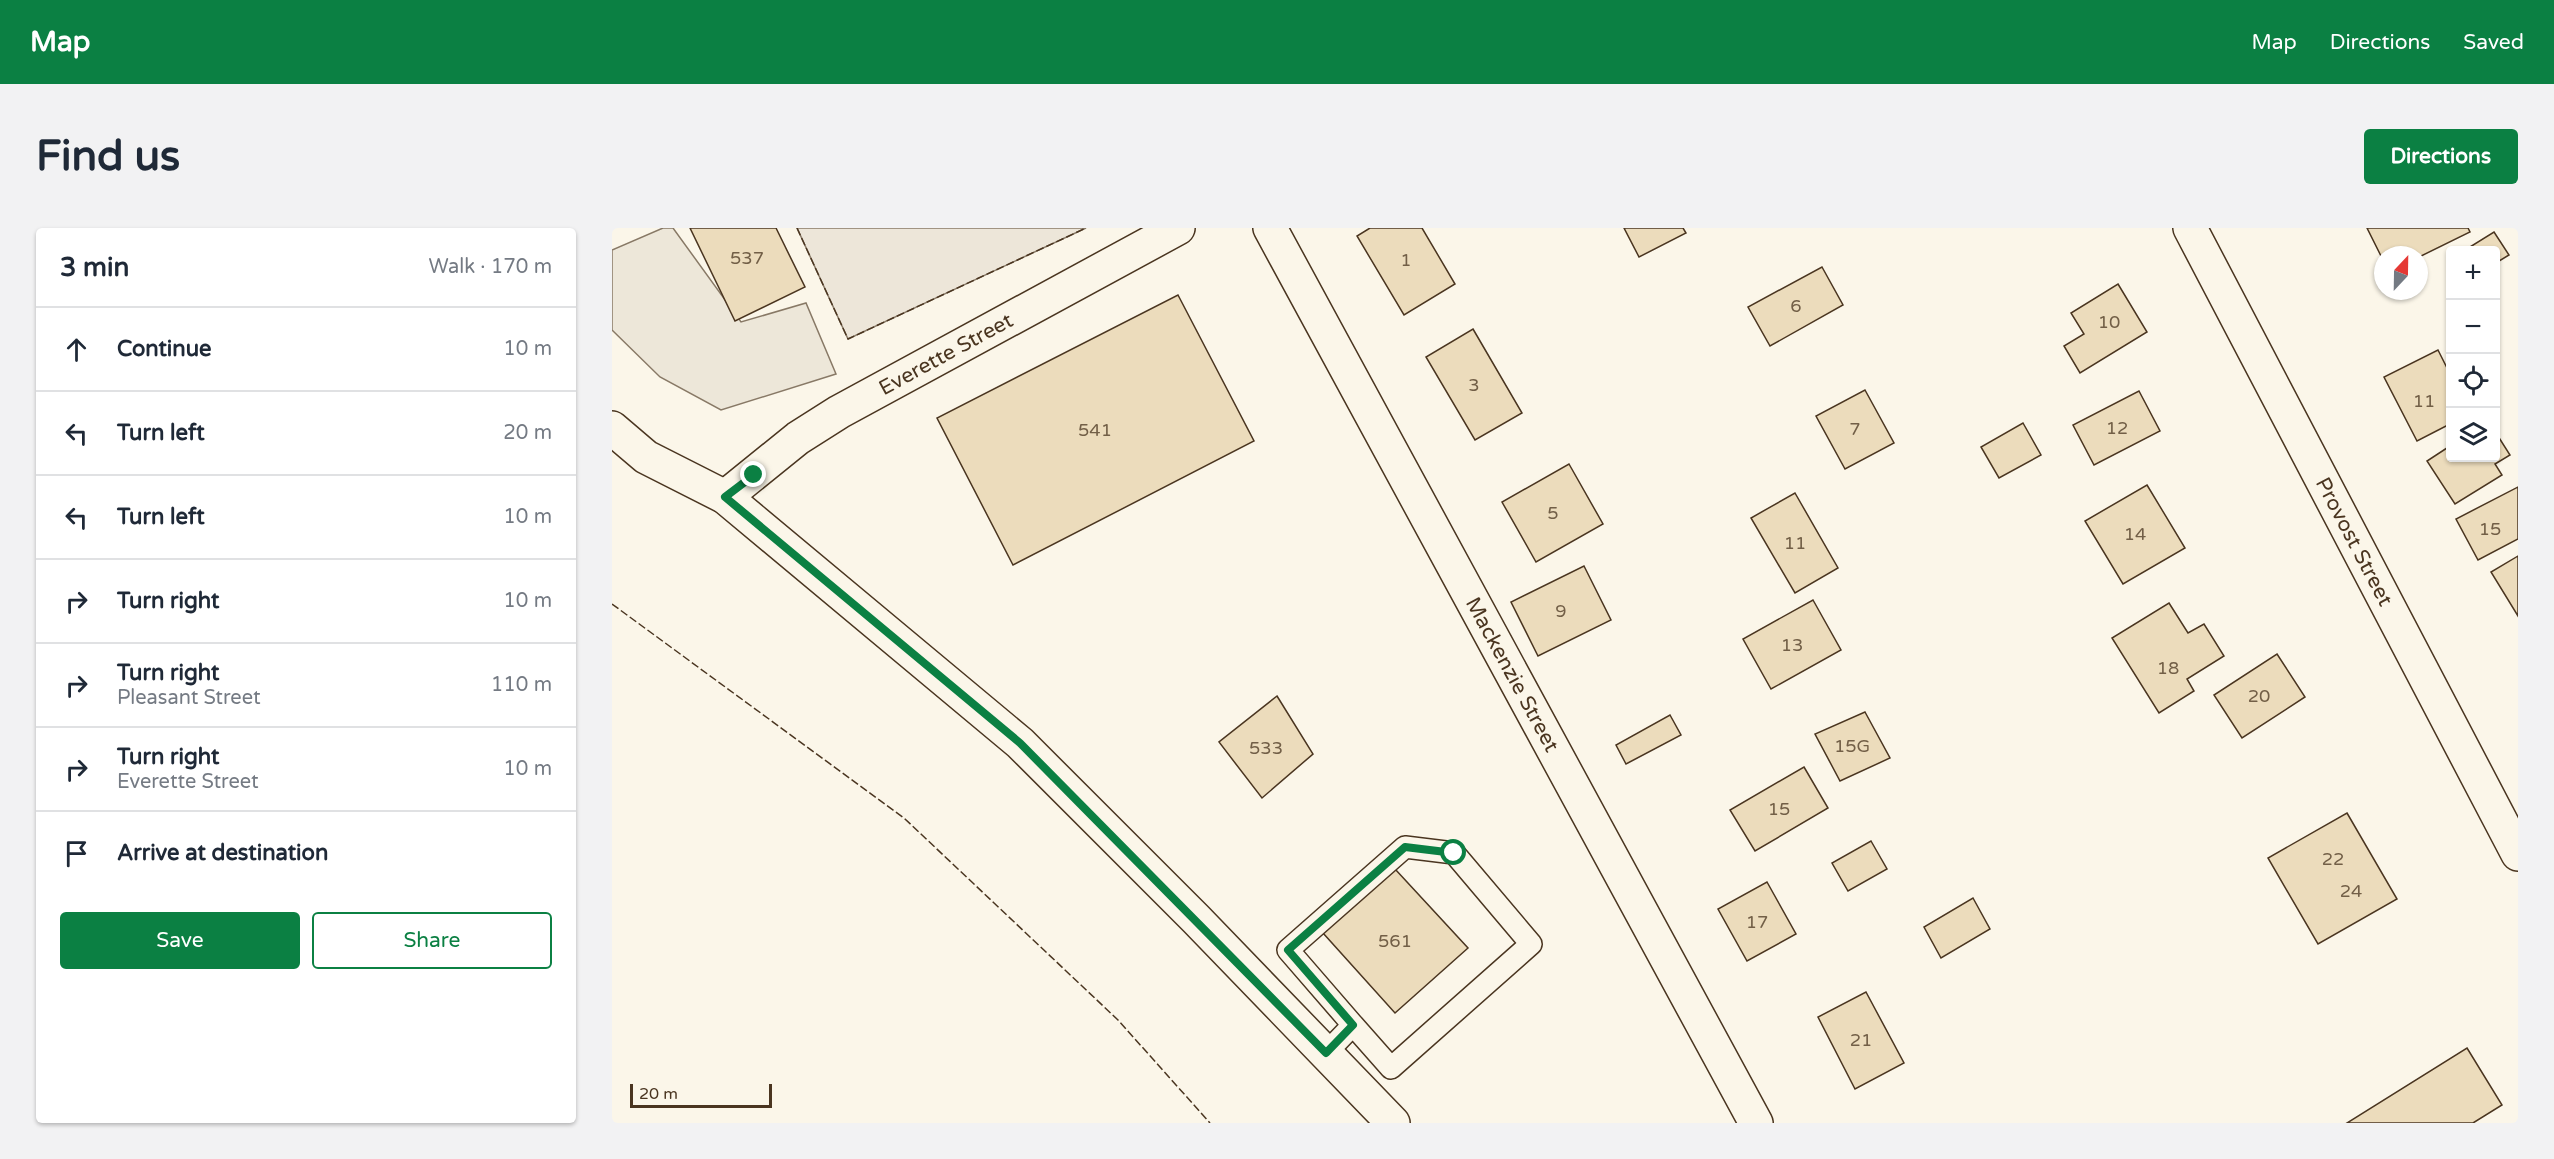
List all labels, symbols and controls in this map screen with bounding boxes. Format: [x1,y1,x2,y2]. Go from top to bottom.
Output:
text: Map [30,25,90,59]
text: Map [2251,30,2297,55]
text: Directions [2330,30,2430,55]
text: Saved [2463,30,2524,55]
button: Directions [2364,129,2518,184]
text: Find us [36,131,180,182]
north arrow [2374,246,2428,300]
map controls [2446,246,2500,462]
button: + [2446,246,2500,300]
house number: 537 [730,247,764,269]
house number: 1 [1400,249,1412,271]
text: 3 min [60,252,129,283]
text: Walk · 170 m [429,255,552,279]
house number: 6 [1790,295,1802,317]
button: − [2446,300,2500,354]
street label: Everette Street [875,308,1017,401]
house number: 10 [2098,311,2120,333]
icon: ahead [60,333,93,366]
text: Continue [117,336,212,362]
text: 10 m [503,337,552,361]
button: locate [2446,354,2500,408]
house number: 3 [1468,374,1480,396]
house number: 11 [2413,390,2435,412]
button: layers [2446,408,2500,462]
icon: left [60,417,93,450]
house number: 12 [2106,417,2128,439]
house number: 7 [1849,418,1861,440]
house number: 541 [1078,419,1112,441]
text: Turn left [117,420,205,446]
text: 20 m [503,421,552,445]
route end [740,461,766,487]
street label: Provost Street [2310,473,2398,610]
icon: left [60,501,93,534]
house number: 5 [1547,502,1559,524]
text: Turn left [117,504,205,530]
text: 10 m [503,505,552,529]
house number: 15 [2479,518,2501,540]
house number: 14 [2124,523,2146,545]
house number: 11 [1784,532,1806,554]
icon: right [60,585,93,618]
text: Turn right [117,588,219,614]
text: 10 m [503,589,552,613]
street label: Mackenzie Street [1460,593,1564,756]
house number: 9 [1555,600,1567,622]
house number: 13 [1781,634,1803,656]
house number: 18 [2157,657,2179,679]
text: Turn right [117,660,219,686]
icon: right [60,669,93,702]
text: 110 m [491,673,552,697]
house number: 20 [2248,685,2270,707]
text: Pleasant Street [117,686,261,710]
house number: 15G [1834,735,1870,757]
house number: 533 [1249,737,1283,759]
text: Turn right [117,744,219,770]
icon: right [60,753,93,786]
text: 10 m [503,757,552,781]
text: Everette Street [117,770,259,794]
house number: 15 [1768,798,1790,820]
icon: arrive [60,837,93,870]
route start [1440,839,1466,865]
text: Arrive at destination [117,840,328,866]
house number: 22 [2322,848,2344,870]
house number: 24 [2340,880,2362,902]
house number: 17 [1746,911,1768,933]
button: Save [60,912,300,969]
button: Share [312,912,552,969]
house number: 561 [1378,930,1412,952]
house number: 21 [1850,1029,1872,1051]
scale bar [630,1081,772,1108]
text: 20 m [639,1084,678,1104]

